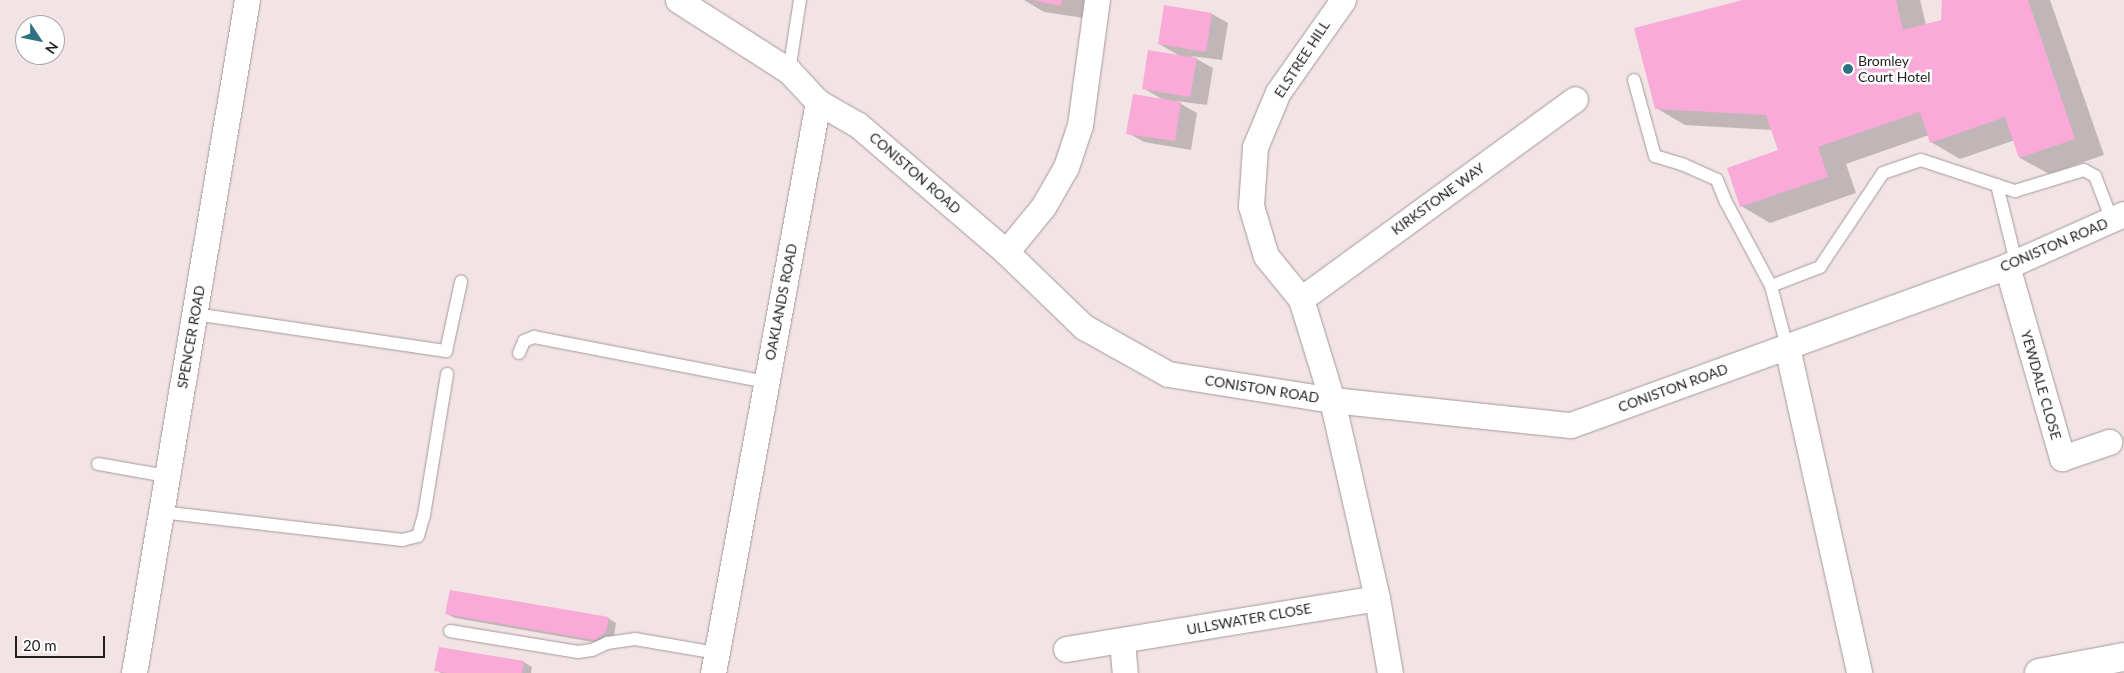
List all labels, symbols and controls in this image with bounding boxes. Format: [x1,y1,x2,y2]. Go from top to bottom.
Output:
north arrow [15,15,65,65]
street label: ELSTREE HILL [1271,17,1333,101]
text: N [42,39,62,57]
place label: Bromley Court Hotel [1858,53,1931,85]
marker: Bromley Court Hotel [1842,63,1854,75]
street label: CONISTON ROAD [866,129,964,217]
street label: KIRKSTONE WAY [1388,159,1488,239]
street label: CONISTON ROAD [1998,215,2110,275]
street label: OAKLANDS ROAD [761,242,801,362]
street label: SPENCER ROAD [174,284,208,390]
street label: YEWDALE CLOSE [2017,328,2065,442]
street label: CONISTON ROAD [1616,360,1730,416]
street label: CONISTON ROAD [1204,372,1320,406]
street label: ULLSWATER CLOSE [1185,600,1313,638]
scale bar [18,626,108,658]
text: 20 m [23,636,57,654]

